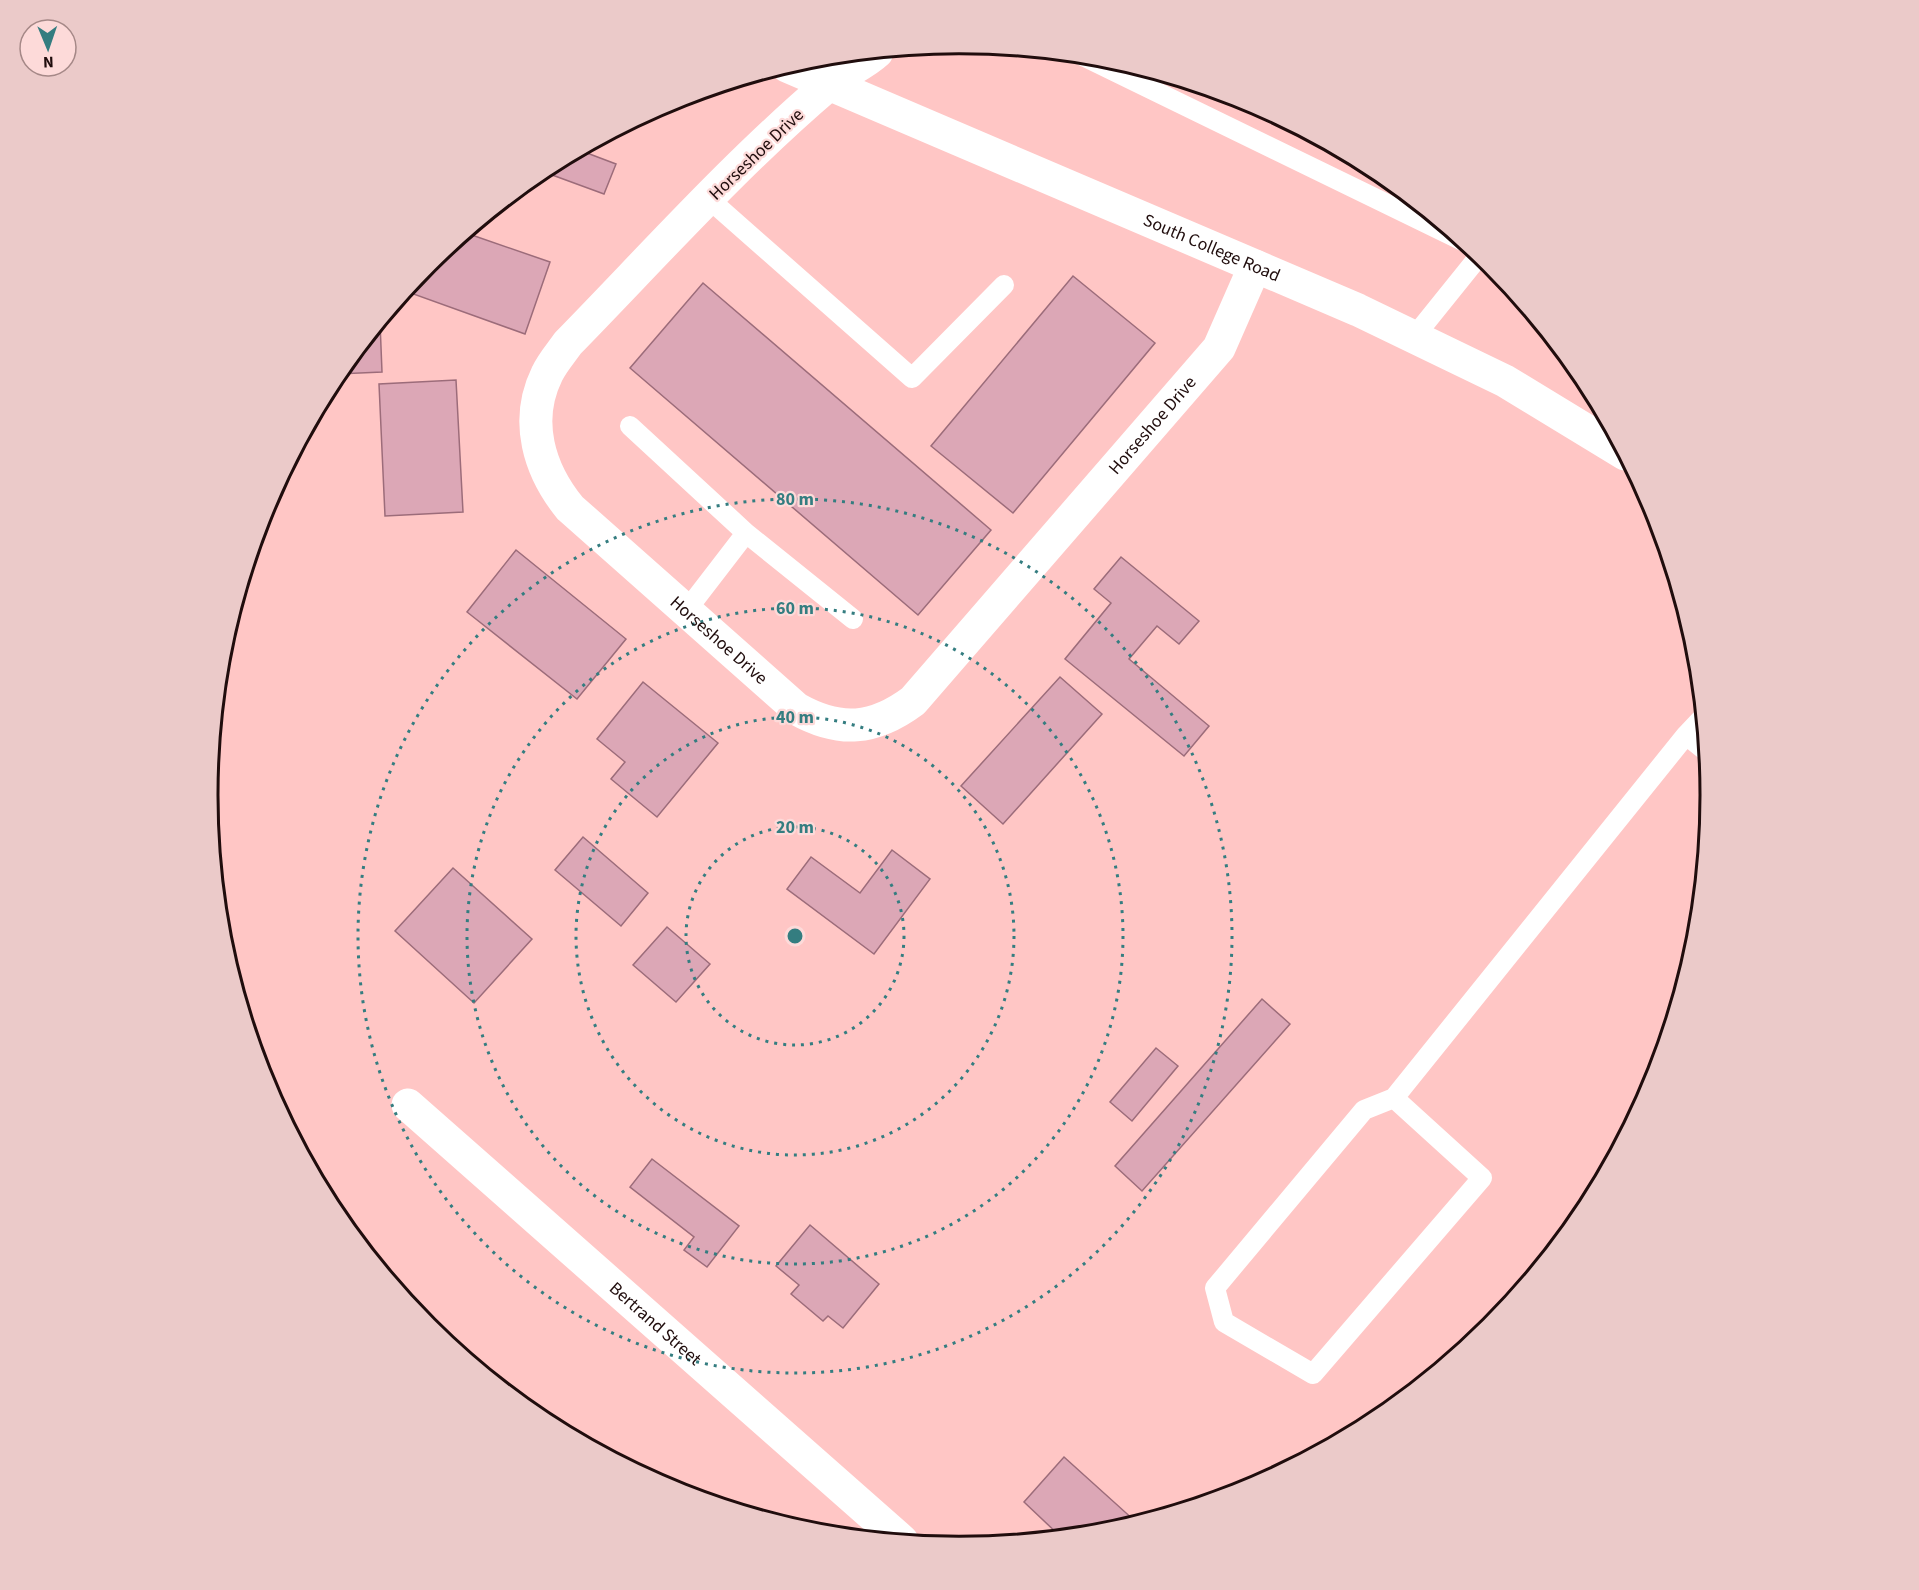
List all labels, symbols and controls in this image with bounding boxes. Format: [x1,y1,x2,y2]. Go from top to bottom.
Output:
north arrow [18,18,78,78]
text: N [43,51,54,73]
street label: Horseshoe Drive [704,103,809,206]
street label: South College Road [1139,208,1284,288]
street label: Horseshoe Drive [1103,371,1202,480]
text: 80 m [776,487,814,512]
street label: Horseshoe Drive [664,590,773,690]
text: 60 m [776,596,814,621]
text: 40 m [776,705,814,730]
text: 20 m [776,815,814,840]
centre of rings [785,926,805,946]
street label: Bertrand Street [604,1276,707,1371]

